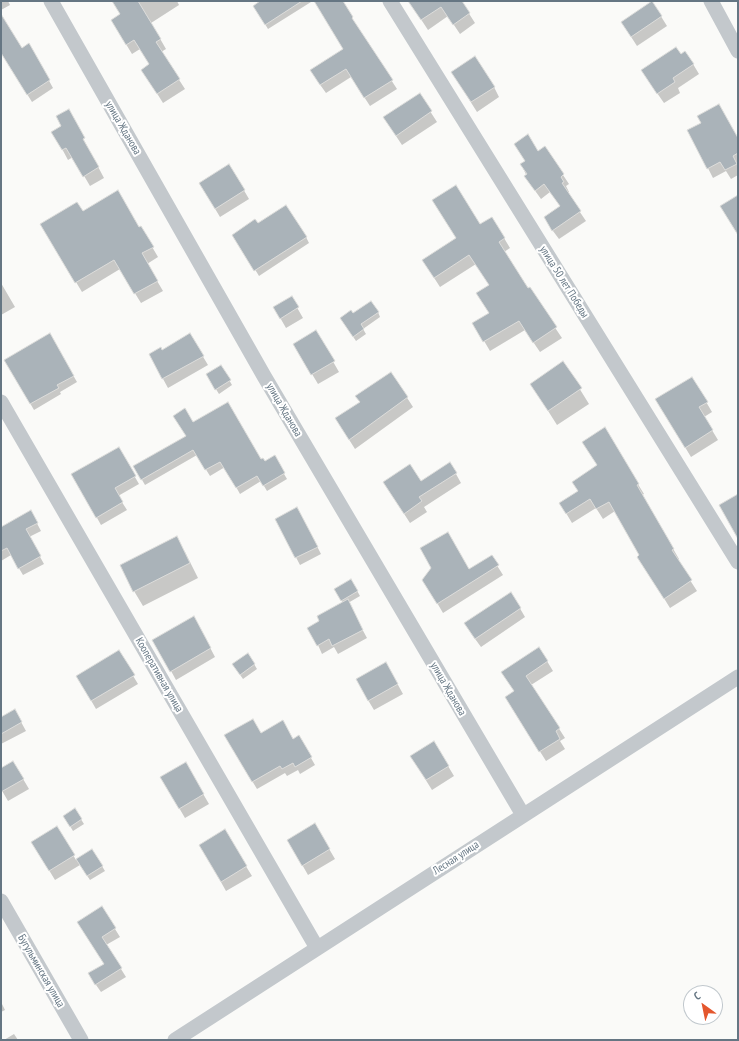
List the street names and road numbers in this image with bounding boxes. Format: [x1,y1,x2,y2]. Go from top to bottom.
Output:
street label: улица Жданова [102,99,144,157]
street label: улица 50 лет Победы [537,244,591,320]
street label: улица Жданова [263,381,305,439]
street label: Кооперативная улица [132,635,186,715]
street label: улица Жданова [427,660,469,718]
street label: Лесная улица [431,838,481,878]
street label: Бугульминская улица [15,932,67,1010]

